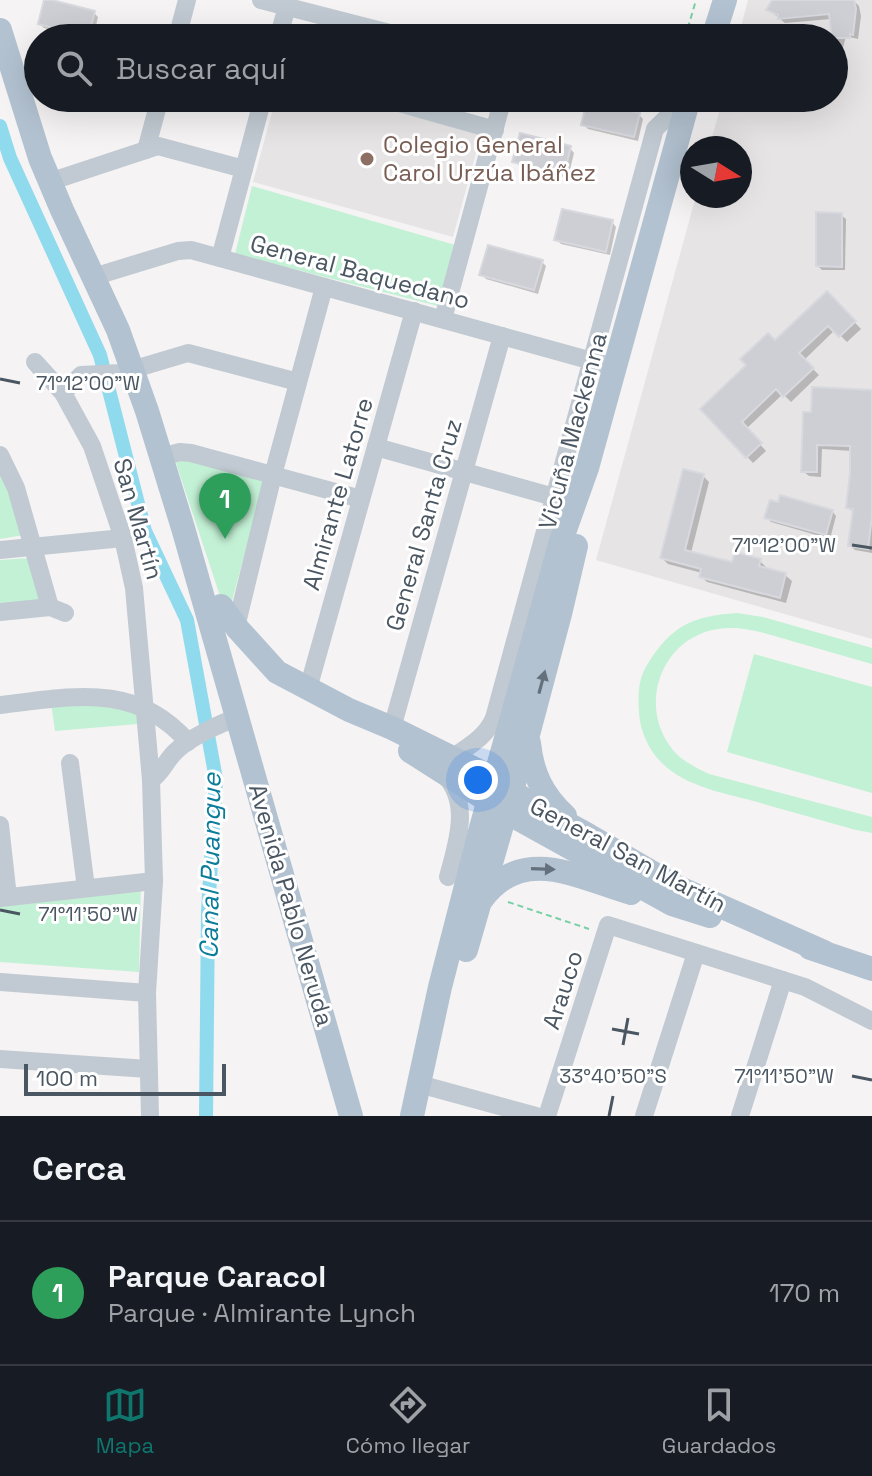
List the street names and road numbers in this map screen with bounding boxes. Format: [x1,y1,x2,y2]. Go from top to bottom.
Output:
street label: General Baquedano [247,227,473,316]
street label: Vicuña Mackenna [531,329,614,533]
street label: Almirante Latorre [295,394,380,594]
street label: General Santa Cruz [378,415,469,634]
street label: San Martín [106,455,171,583]
street label: Avenida Pablo Neruda [242,780,341,1030]
street label: General San Martín [525,790,732,919]
street label: Arauco [535,946,590,1033]

